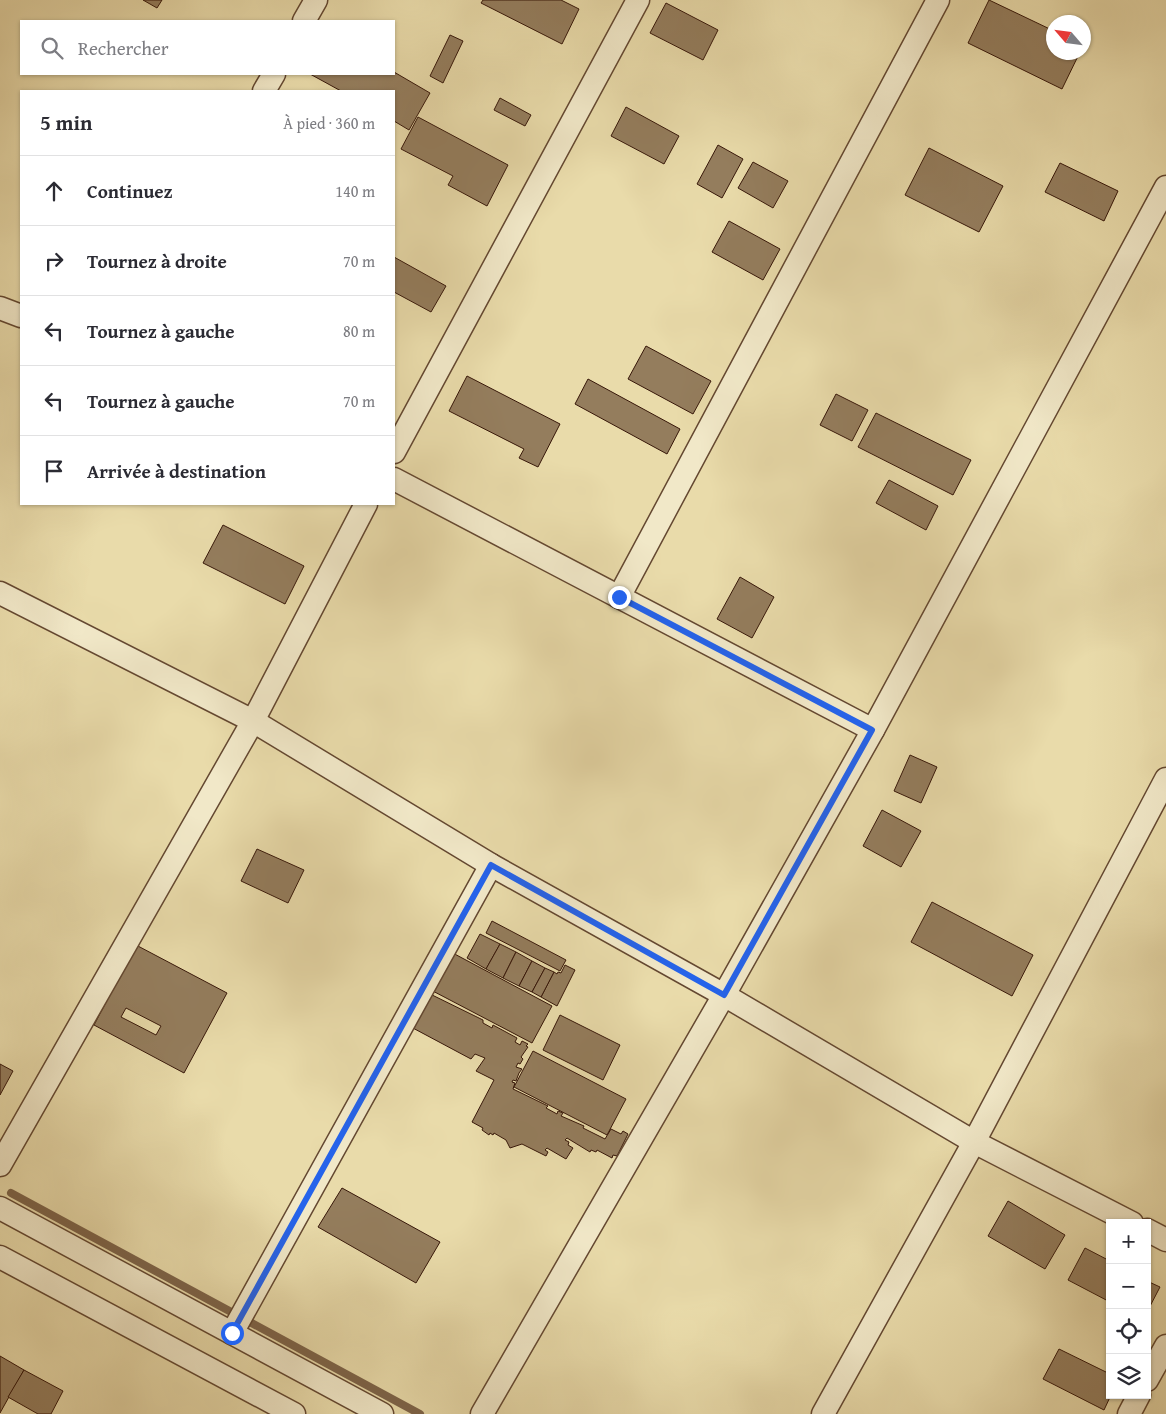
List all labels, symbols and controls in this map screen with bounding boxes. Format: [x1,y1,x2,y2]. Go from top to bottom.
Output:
north arrow [1046,15,1091,60]
search box [20,20,395,75]
icon: search [38,34,66,62]
text: Rechercher [78,34,169,62]
text: 5 min [40,107,92,138]
text: À pied · 360 m [283,111,375,135]
icon: ahead [40,177,68,205]
text: Continuez [87,177,173,205]
text: 140 m [335,179,375,203]
icon: right [40,247,68,275]
text: Tournez à droite [87,247,227,275]
text: 70 m [343,249,375,273]
icon: left [40,317,68,345]
text: Tournez à gauche [87,317,235,345]
text: 80 m [343,319,375,343]
icon: left [40,387,68,415]
text: Tournez à gauche [87,387,235,415]
text: 70 m [343,389,375,413]
icon: arrive [40,457,68,485]
text: Arrivée à destination [87,457,266,485]
route end [608,586,631,609]
map controls [1106,1219,1151,1399]
button: + [1106,1219,1151,1264]
button: − [1106,1264,1151,1309]
button: locate [1106,1309,1151,1354]
route start [221,1322,244,1345]
button: layers [1106,1354,1151,1399]

